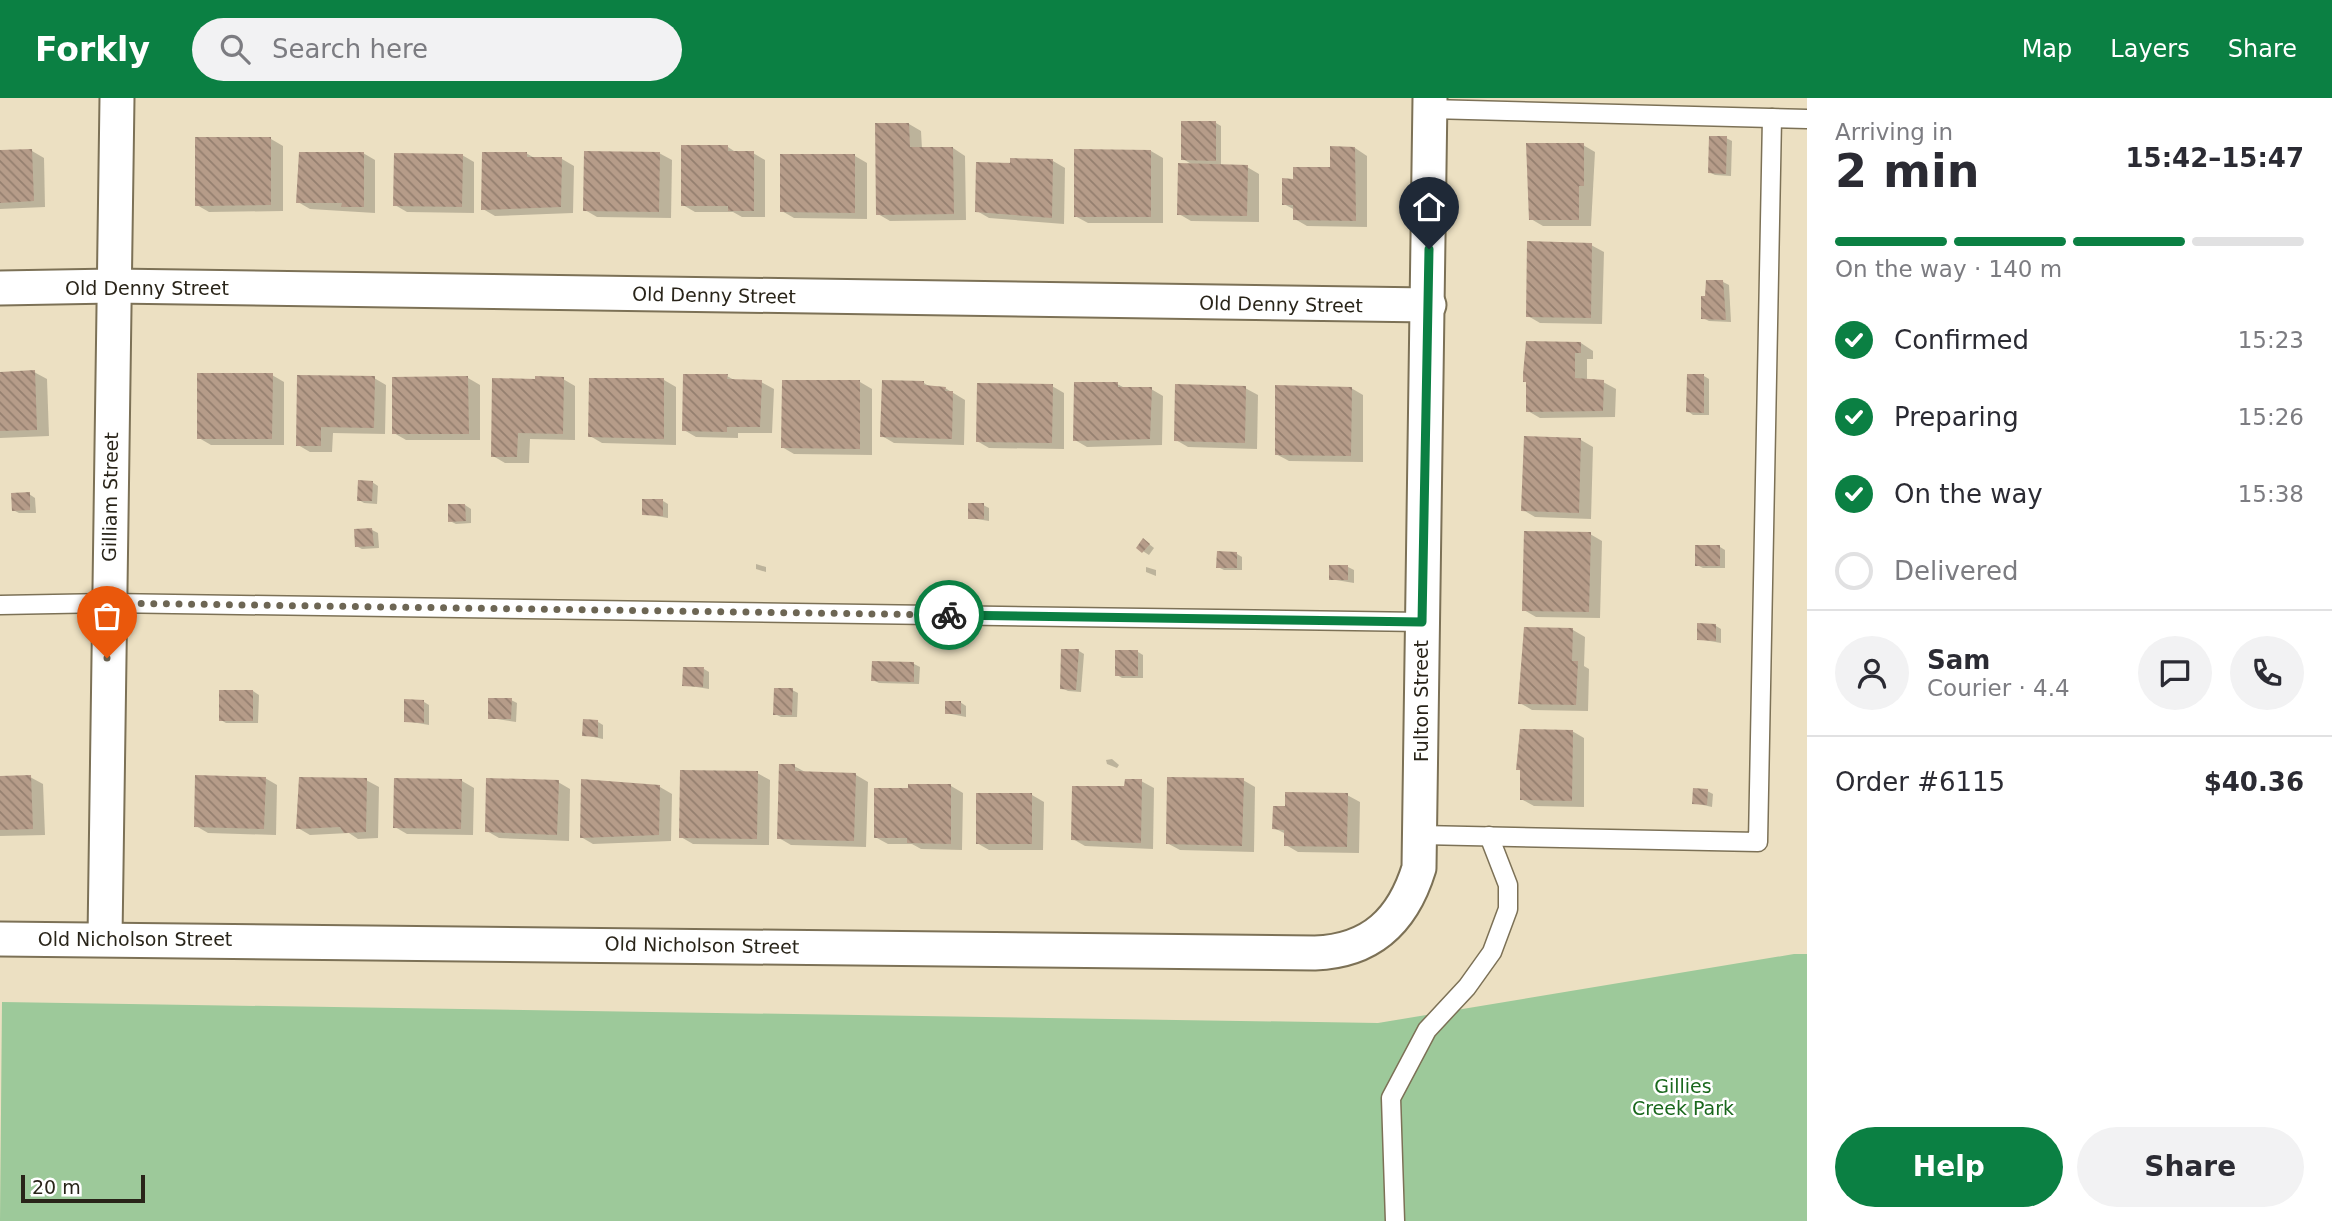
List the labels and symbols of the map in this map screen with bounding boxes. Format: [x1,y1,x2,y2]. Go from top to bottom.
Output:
pin [1399,177,1459,249]
street label: Old Denny Street [65,277,229,299]
street label: Old Denny Street [632,283,796,307]
street label: Old Denny Street [1199,292,1363,316]
street label: Gilliam Street [98,432,122,562]
courier [914,580,984,650]
pin [77,586,137,658]
street label: Fulton Street [1410,640,1432,762]
street label: Old Nicholson Street [38,928,232,950]
street label: Old Nicholson Street [605,932,799,958]
park label: Gillies Creek Park [1632,1075,1734,1119]
scale bar [21,1172,145,1204]

